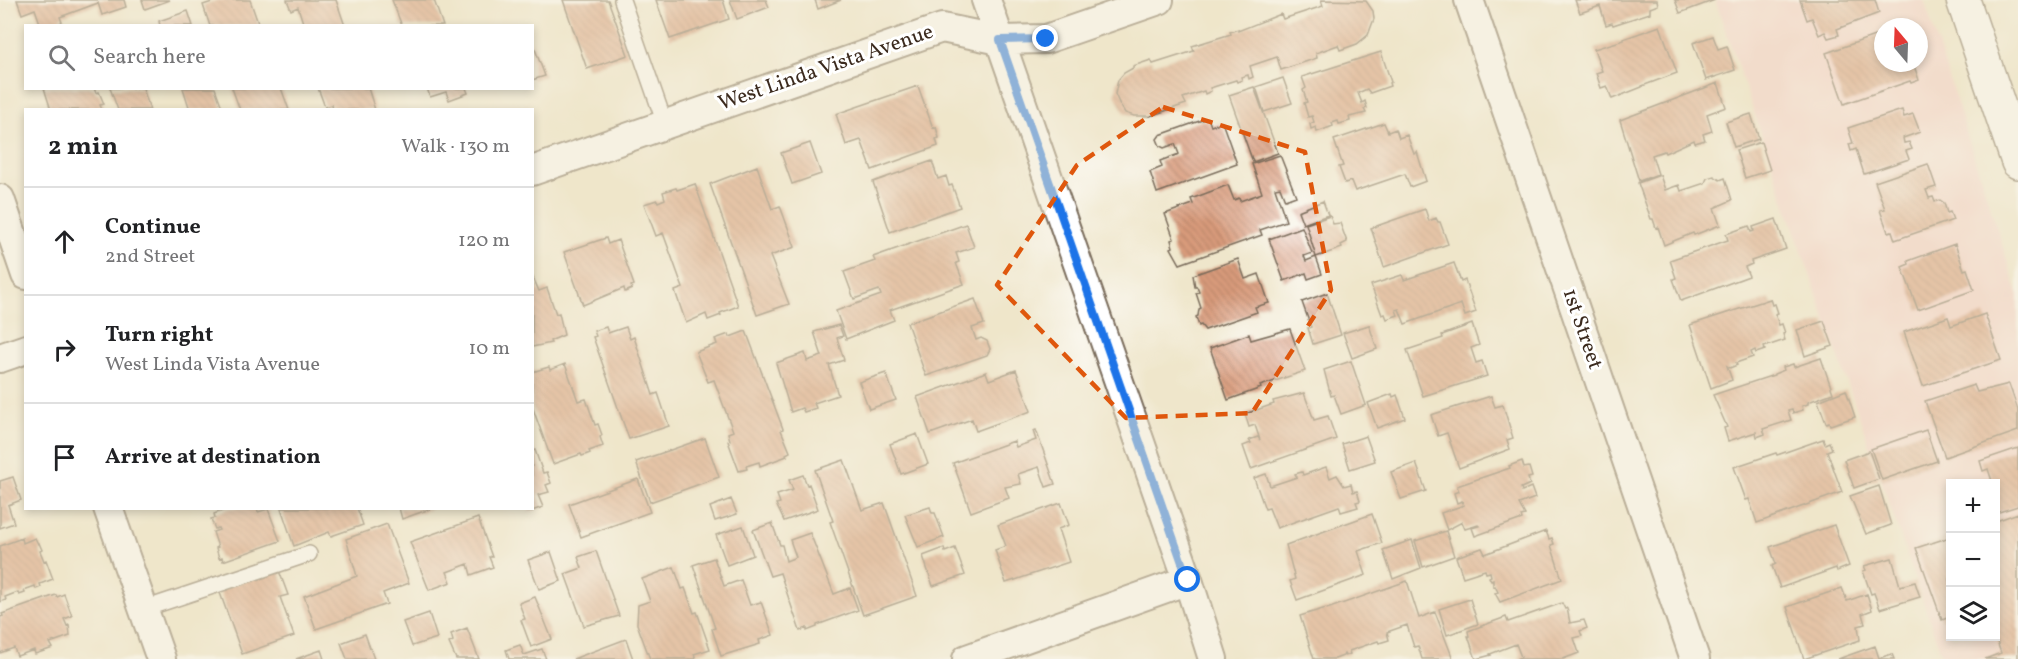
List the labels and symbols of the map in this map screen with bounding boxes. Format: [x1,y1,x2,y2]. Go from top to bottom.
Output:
street label: West Linda Vista Avenue [715,18,937,118]
north arrow [1874,18,1928,72]
route end [1032,25,1058,51]
street label: 1st Street [1555,285,1609,373]
route start [1174,566,1200,592]

